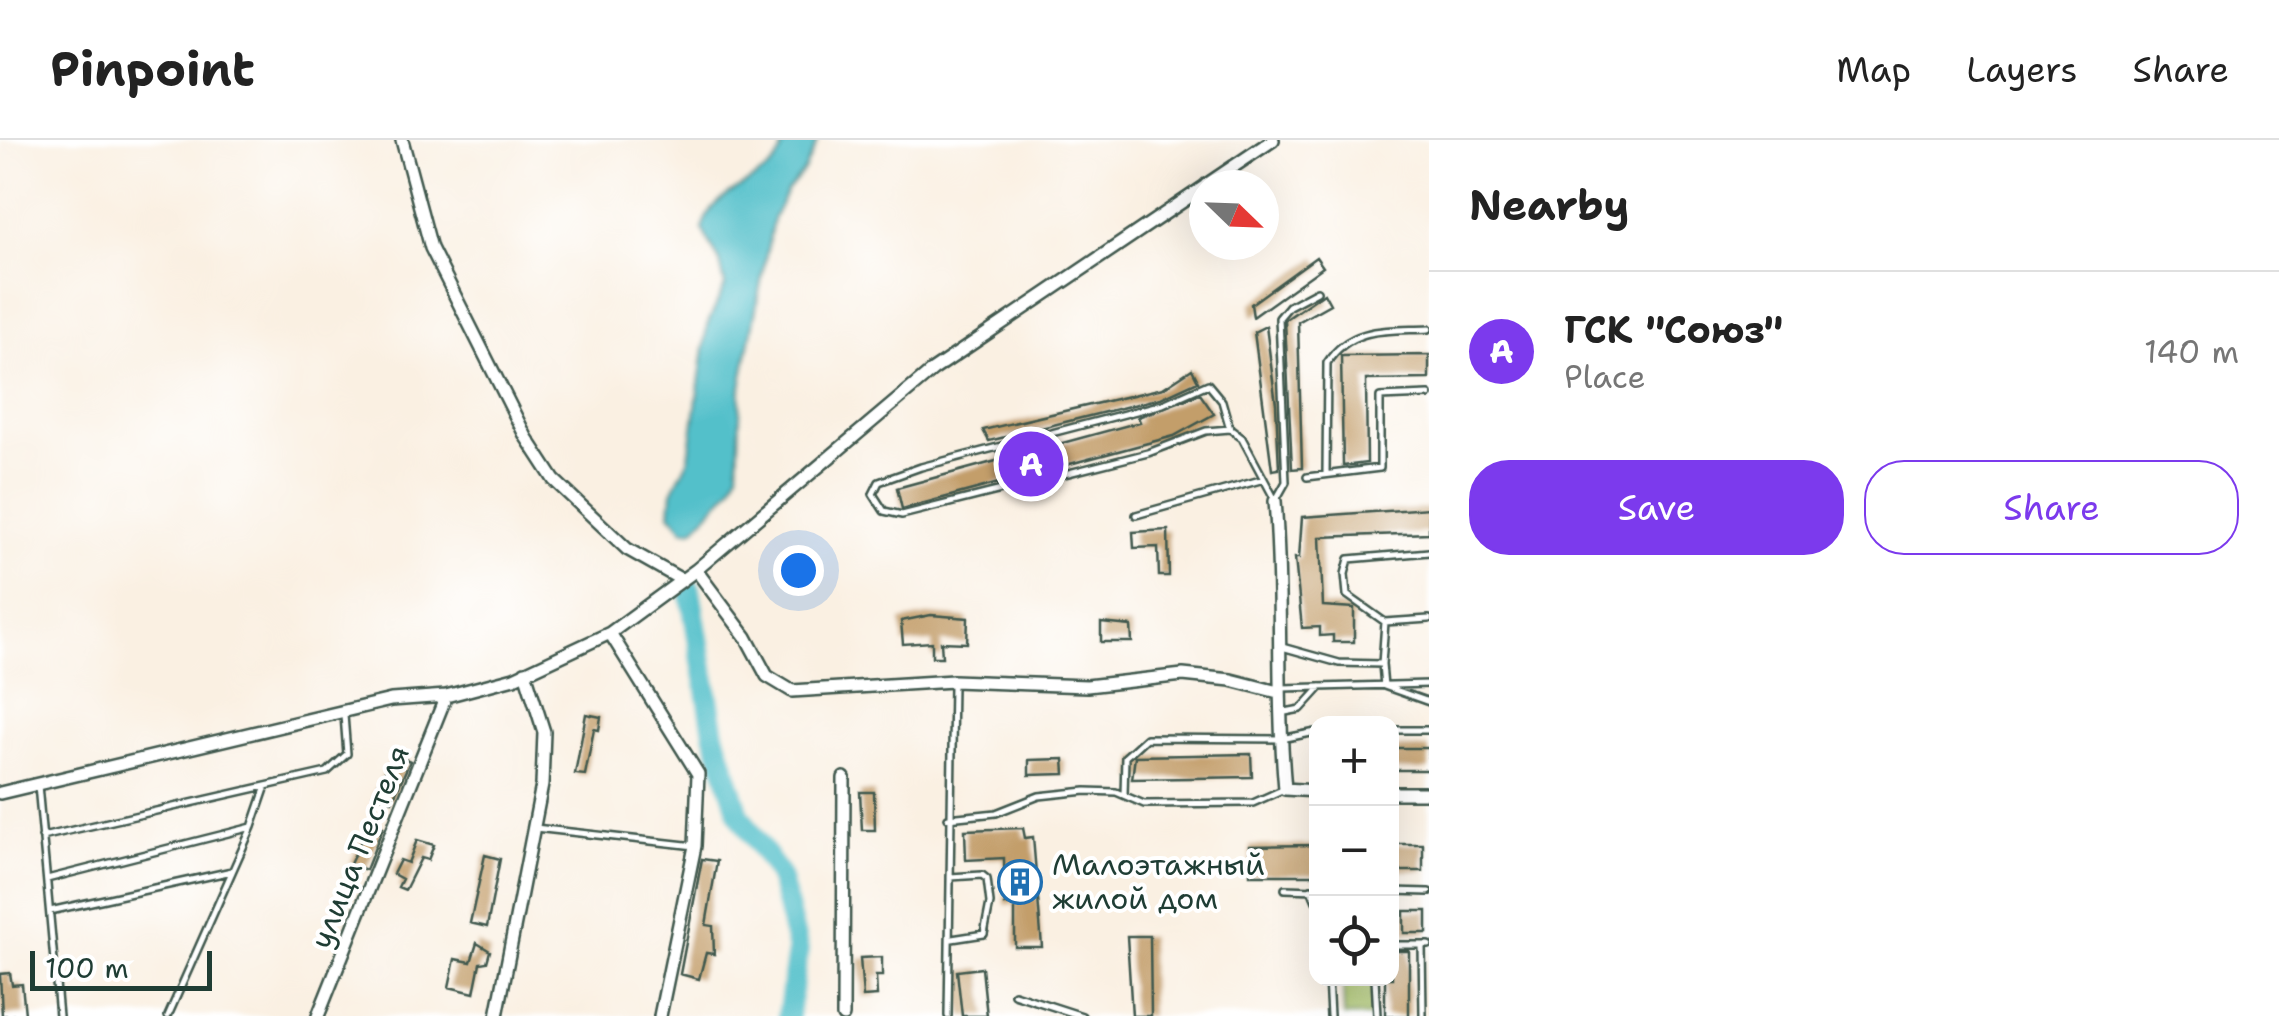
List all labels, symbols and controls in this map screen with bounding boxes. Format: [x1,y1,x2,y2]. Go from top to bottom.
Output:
text: Pinpoint [50,37,255,101]
text: Map [1836,46,1911,93]
text: Layers [1966,46,2078,93]
text: Share [2133,46,2229,93]
north arrow [1189,170,1279,260]
text: Nearby [1469,177,1629,233]
text: ГСК "Союз" [1564,304,1783,355]
text: A [1489,330,1514,373]
text: 140 m [2144,330,2239,373]
text: Place [1564,355,1646,398]
pin: A [998,426,1064,502]
button: Save [1469,460,1844,555]
button: Share [1864,460,2239,555]
your location [773,545,824,596]
map controls [1309,716,1399,986]
button: + [1309,716,1399,806]
street label: улица Пестеля [300,739,419,955]
button: − [1309,806,1399,896]
place label: Малоэтажный жилой дом [1052,844,1265,919]
building icon: Малоэтажный жилой дом [997,859,1043,905]
button: locate [1309,896,1399,986]
scale bar [30,946,212,990]
text: 100 m [45,949,129,987]

